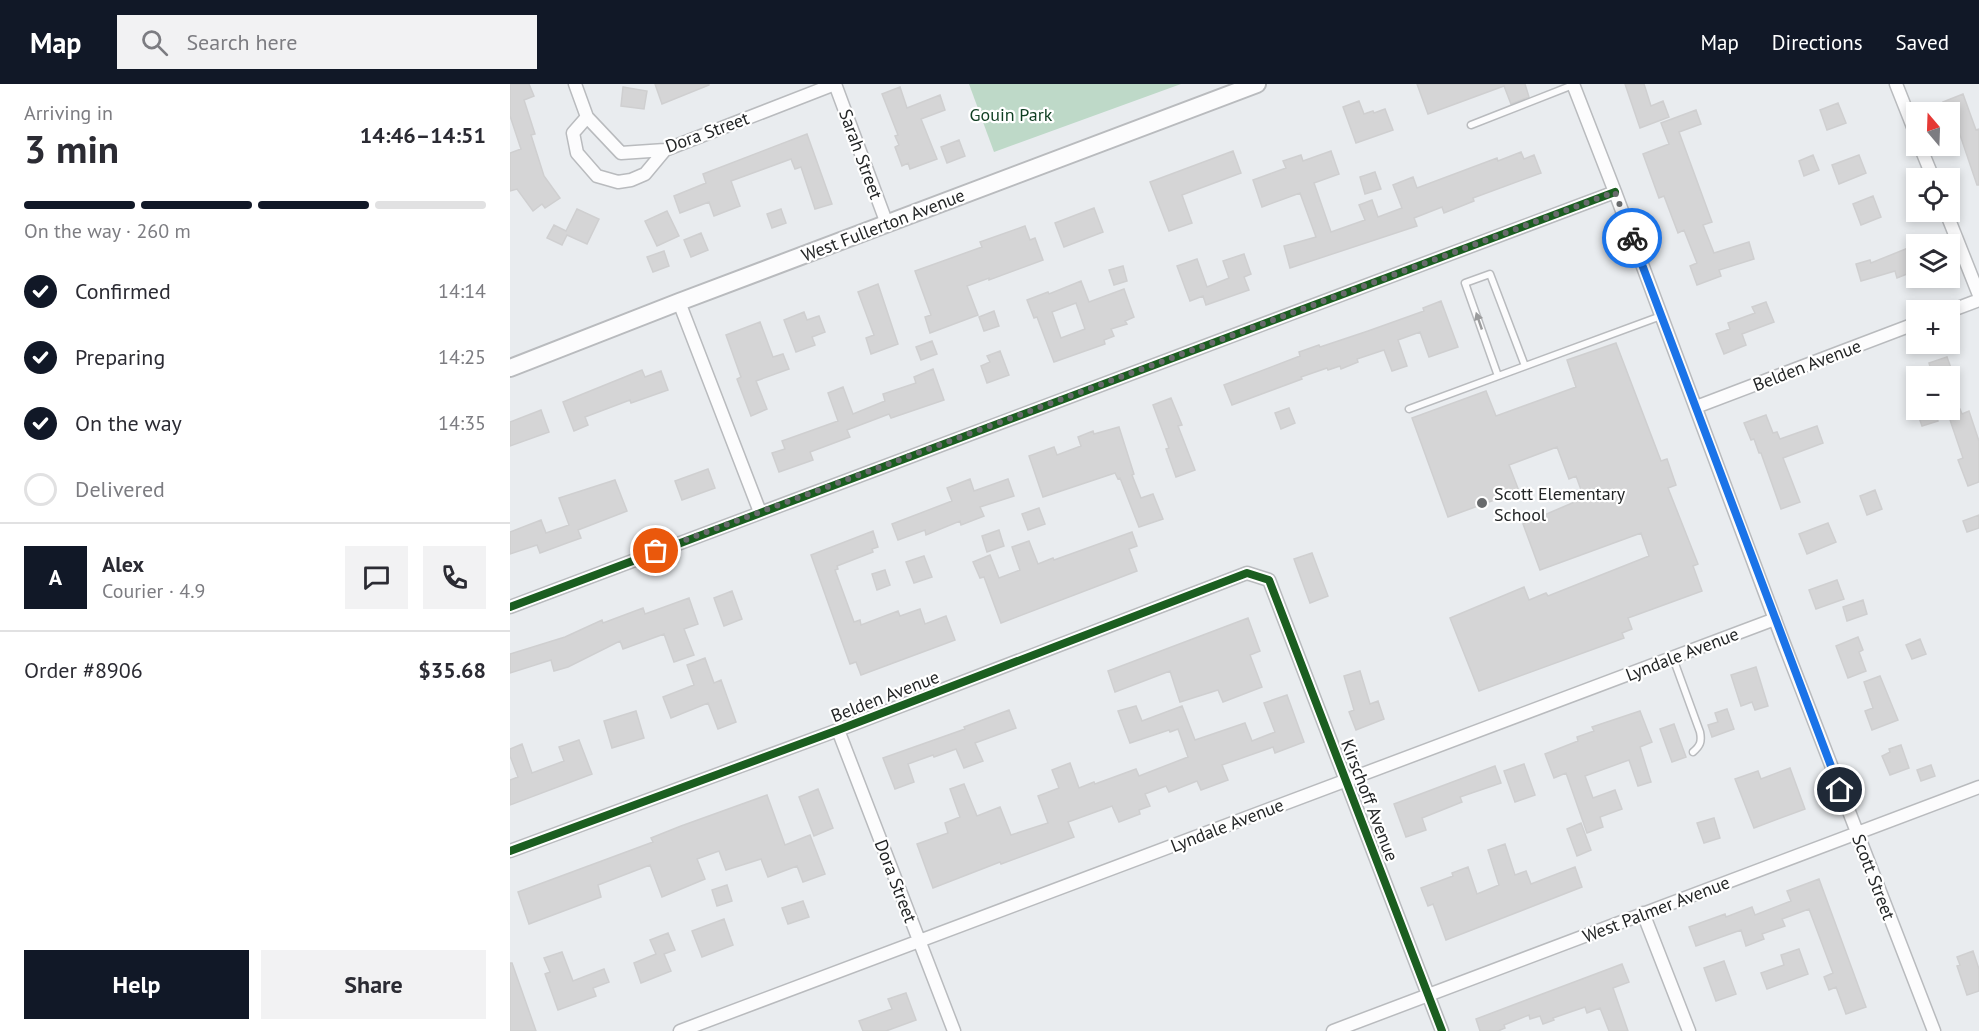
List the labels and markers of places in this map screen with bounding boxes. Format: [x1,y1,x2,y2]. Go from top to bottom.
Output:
place label: Scott Elementary School [1494,482,1626,526]
marker: Scott Elementary School [1475,496,1489,510]
pin [630,525,681,576]
pin [1814,764,1865,815]

